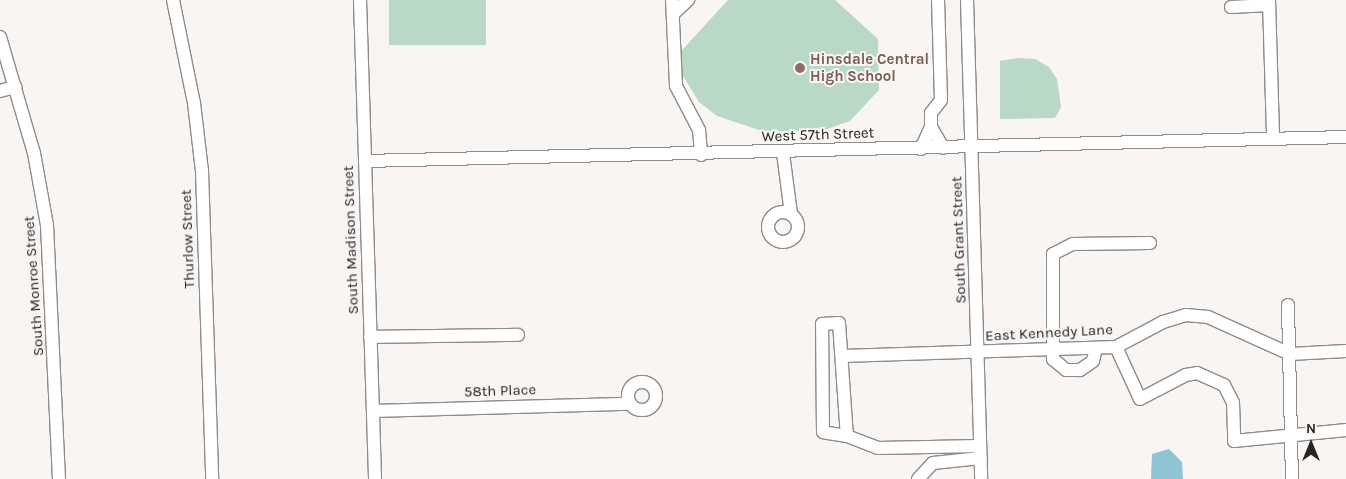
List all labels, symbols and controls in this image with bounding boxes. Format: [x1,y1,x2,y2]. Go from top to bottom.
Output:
place label: Hinsdale Central High School [810,50,929,85]
marker: Hinsdale Central High School [794,62,806,74]
street label: West 57th Street [761,124,875,146]
street label: South Madison Street [339,165,363,315]
street label: South Grant Street [948,176,970,304]
street label: Thurlow Street [177,189,199,289]
street label: South Monroe Street [20,215,48,357]
street label: East Kennedy Lane [985,321,1113,345]
street label: 58th Place [464,381,536,401]
north arrow [1286,419,1336,469]
text: N [1306,420,1316,437]

